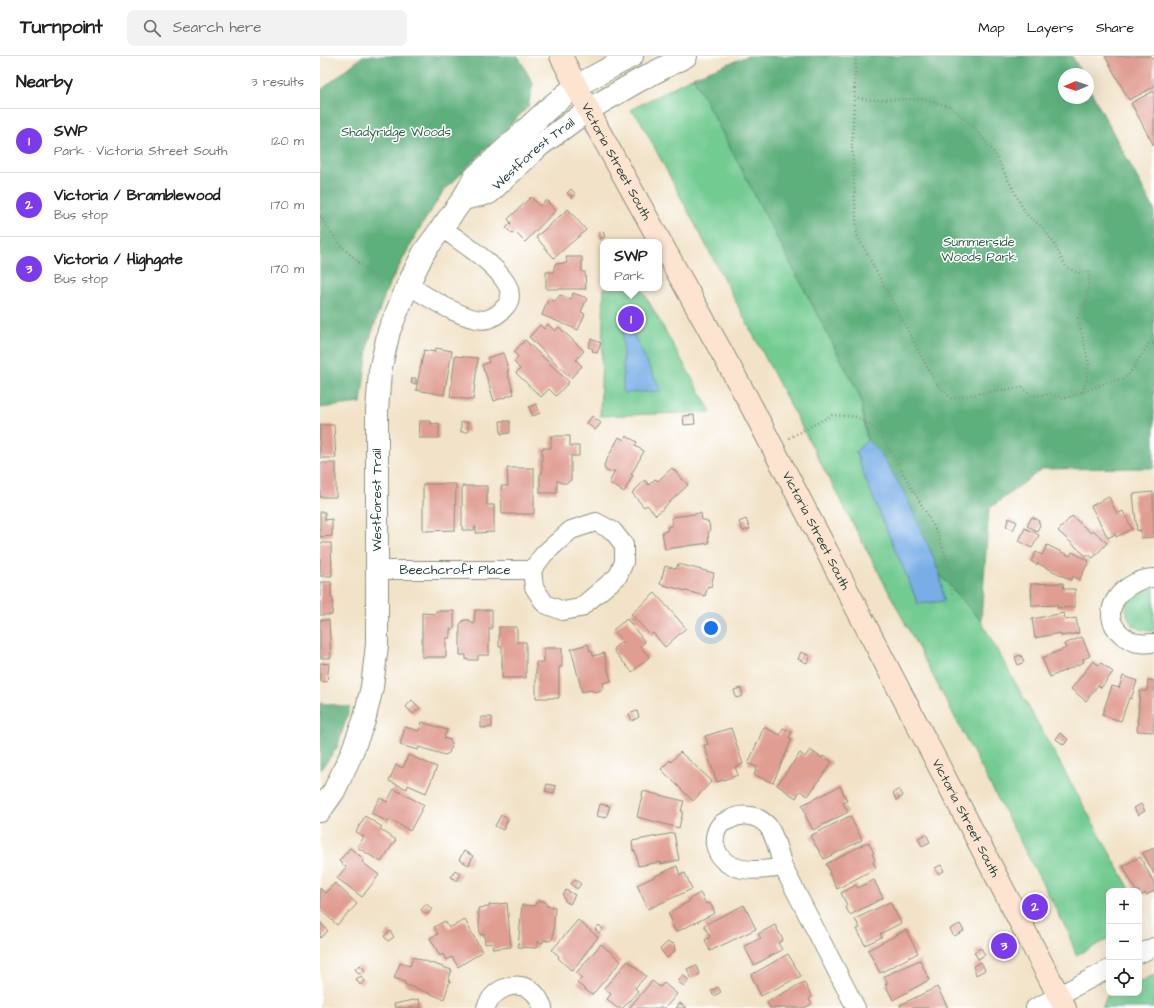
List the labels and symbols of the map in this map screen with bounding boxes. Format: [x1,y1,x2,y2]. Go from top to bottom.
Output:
north arrow [1058,68,1094,104]
street label: Victoria Street South [577,100,656,224]
street label: Westforest Trail [488,114,578,194]
park label: Shadyridge Woods [341,123,451,142]
park label: Summerside Woods Park [941,233,1017,266]
pin: 1 [618,304,644,334]
street label: Westforest Trail [368,448,386,552]
street label: Victoria Street South [778,468,855,594]
street label: Beechcroft Place [399,561,511,579]
your location [701,618,721,638]
street label: Victoria Street South [928,756,1005,881]
pin: 2 [1022,892,1048,922]
pin: 3 [991,931,1017,961]

